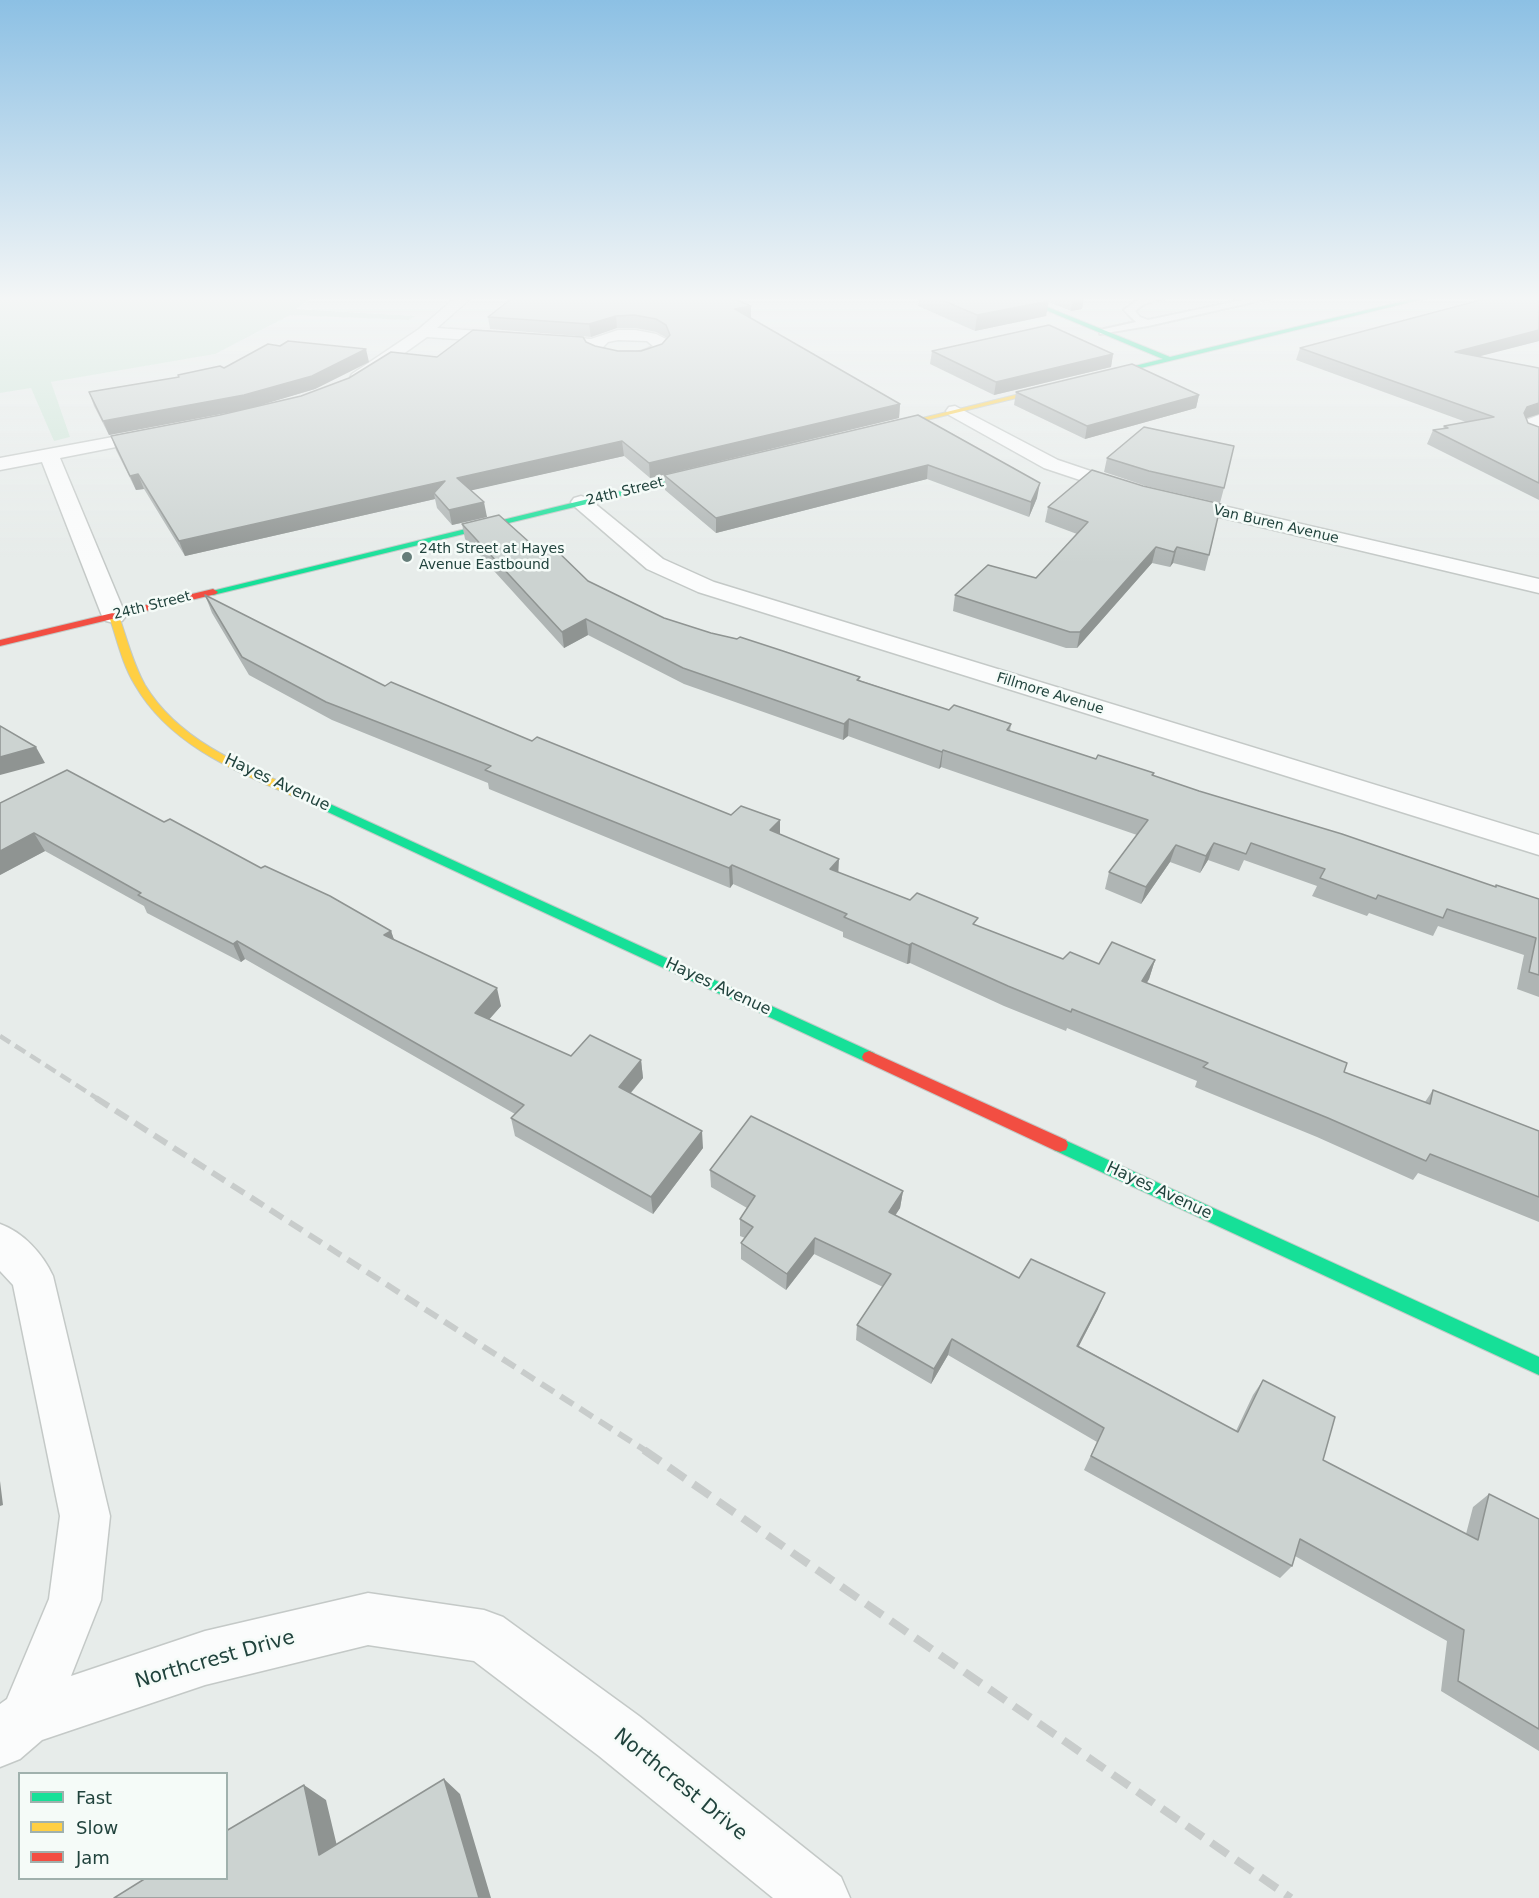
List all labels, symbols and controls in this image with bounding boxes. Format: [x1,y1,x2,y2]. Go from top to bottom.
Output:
street label: 24th Street [585,474,665,510]
street label: Van Buren Avenue [1212,502,1340,548]
place label: 24th Street at Hayes Avenue Eastbound [419,541,564,574]
marker: 24th Street at Hayes Avenue Eastbound [400,550,414,564]
street label: 24th Street [112,588,192,624]
street label: Fillmore Avenue [994,670,1106,718]
street label: Hayes Avenue [221,750,333,816]
street label: Hayes Avenue [662,954,774,1020]
street label: Hayes Avenue [1103,1158,1215,1224]
street label: Northcrest Drive [132,1626,298,1694]
street label: Northcrest Drive [608,1724,752,1846]
legend [18,1772,228,1880]
text: Fast [76,1787,112,1808]
text: Slow [76,1817,118,1838]
text: Jam [76,1847,110,1868]

